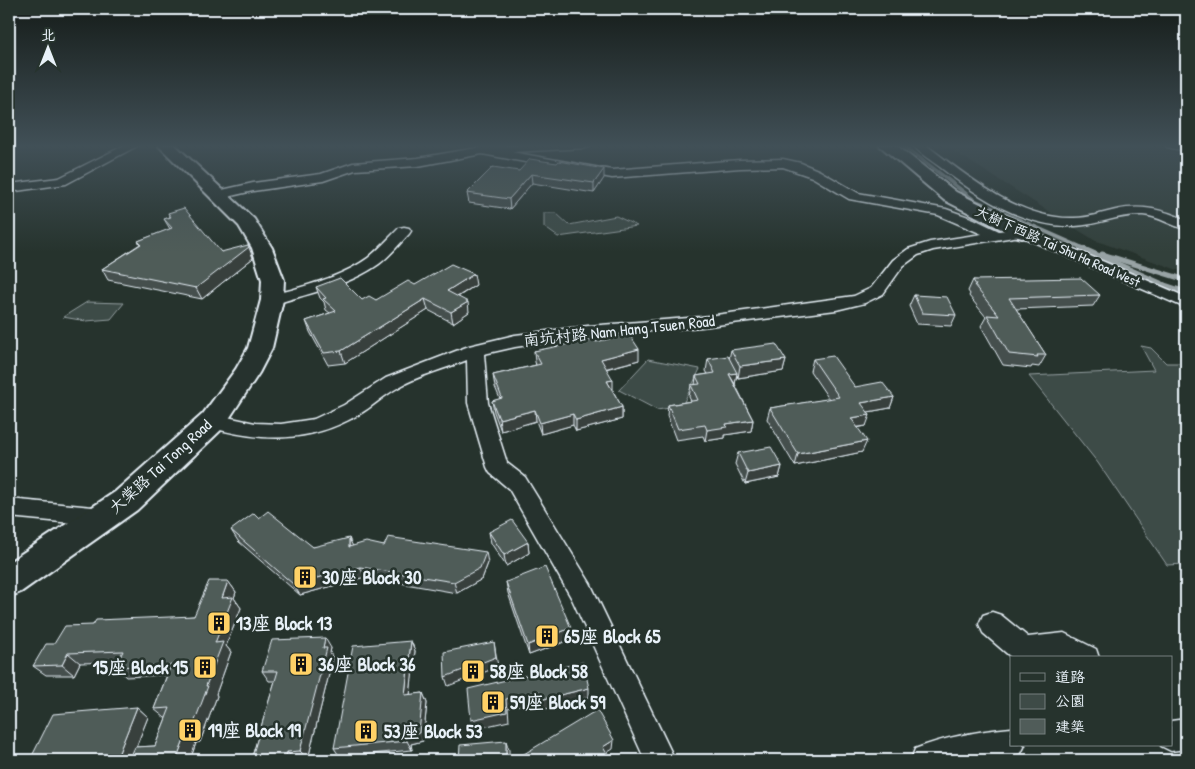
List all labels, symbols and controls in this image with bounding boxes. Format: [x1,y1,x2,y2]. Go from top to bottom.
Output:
north arrow [22,22,72,72]
text: 北 [41,25,55,44]
street label: 大樹下西路 Tai Shu Ha Road West [973,201,1144,291]
street label: 南坑村路 Nam Hang Tsuen Road [522,309,716,351]
street label: 大棠路 Tai Tong Road [104,414,216,518]
building icon: 30座 Block 30 [292,564,318,590]
place label: 30座 Block 30 [322,564,422,590]
building icon: 13座 Block 13 [206,610,232,636]
place label: 13座 Block 13 [236,610,333,636]
building icon: 65座 Block 65 [534,623,560,649]
place label: 65座 Block 65 [564,623,662,649]
building icon: 36座 Block 36 [288,651,314,677]
place label: 36座 Block 36 [318,651,416,677]
place label: 15座 Block 15 [93,654,189,680]
building icon: 15座 Block 15 [192,654,218,680]
legend [1010,656,1172,746]
building icon: 58座 Block 58 [460,658,486,684]
place label: 58座 Block 58 [490,658,588,684]
text: 道路 [1055,666,1085,687]
building icon: 59座 Block 59 [480,689,506,715]
place label: 59座 Block 59 [510,689,605,715]
text: 公園 [1055,690,1085,711]
text: 建築 [1055,716,1085,737]
building icon: 19座 Block 19 [177,717,203,743]
place label: 19座 Block 19 [208,717,301,743]
building icon: 53座 Block 53 [353,718,379,744]
place label: 53座 Block 53 [384,718,483,744]

